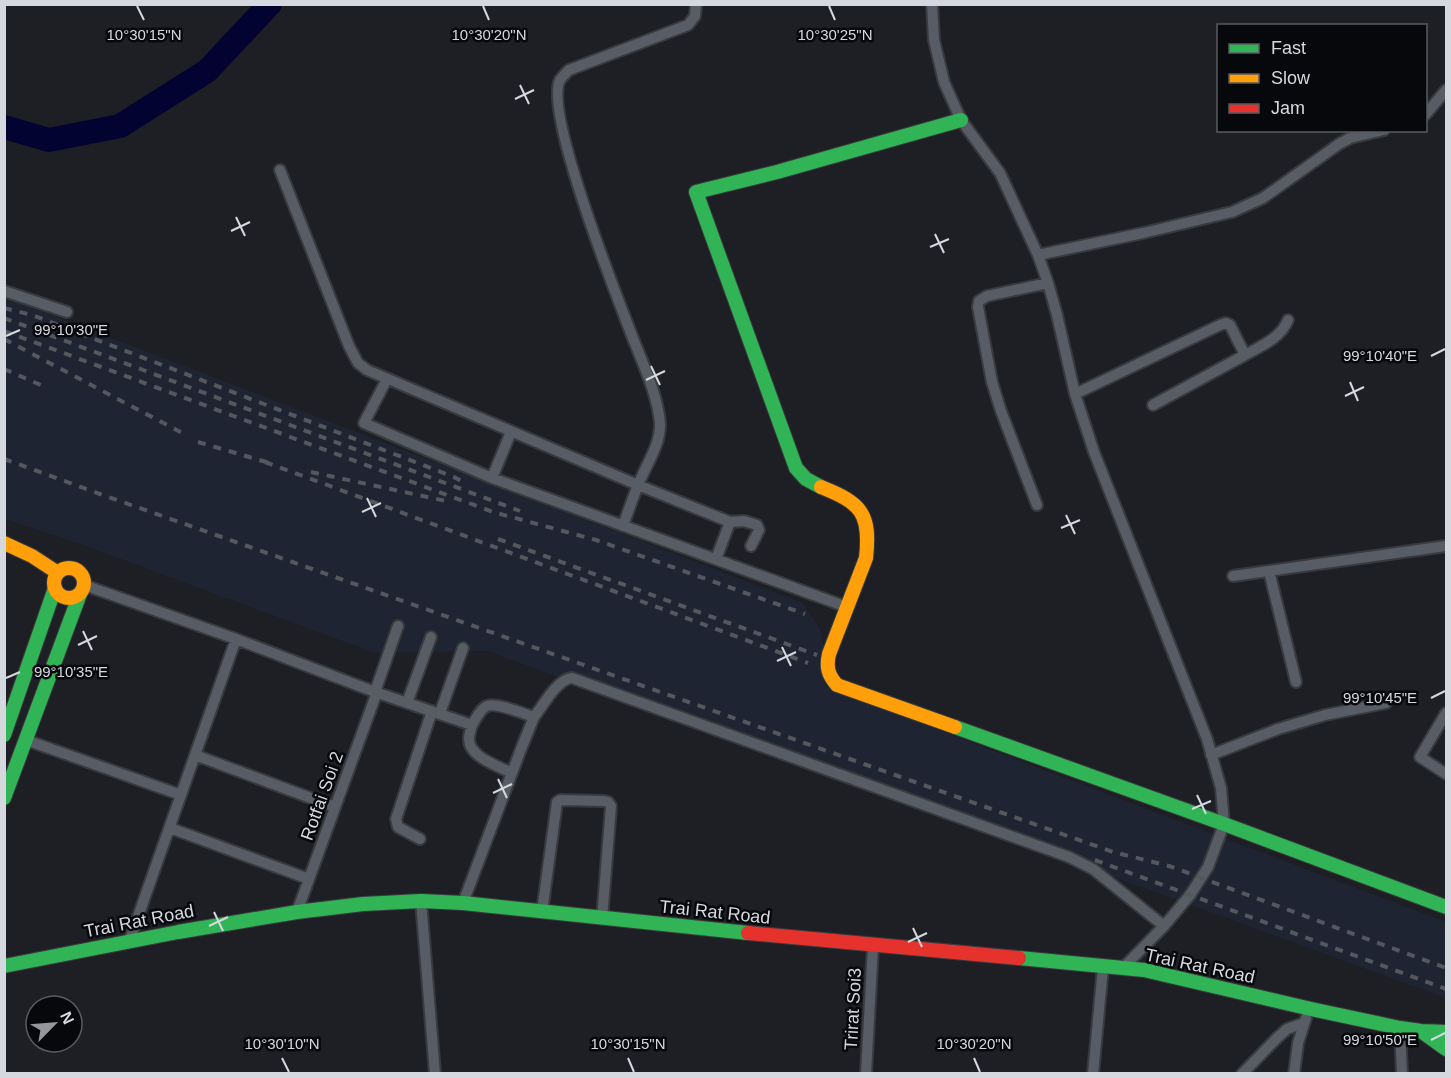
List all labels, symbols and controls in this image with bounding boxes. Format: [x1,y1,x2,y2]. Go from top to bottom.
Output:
legend [1217,24,1427,132]
text: 10°30'15"N [106,26,182,43]
text: 10°30'20"N [451,26,527,43]
text: 10°30'25"N [797,26,873,43]
text: Fast [1271,38,1306,58]
text: Slow [1271,68,1311,88]
text: Jam [1271,98,1305,118]
text: 99°10'30"E [34,321,108,338]
text: 99°10'40"E [1343,347,1417,364]
text: 99°10'35"E [34,663,108,680]
text: 99°10'45"E [1343,689,1417,706]
street label: Rotfai Soi 2 [297,749,347,843]
street label: Trai Rat Road [659,896,771,928]
street label: Trai Rat Road [82,901,196,941]
street label: Trai Rat Road [1143,945,1257,987]
street label: Trirat Soi3 [841,967,865,1051]
north arrow [24,994,84,1054]
text: N [57,1009,77,1027]
text: 99°10'50"E [1343,1031,1417,1048]
text: 10°30'10"N [244,1035,320,1052]
text: 10°30'15"N [590,1035,666,1052]
text: 10°30'20"N [936,1035,1012,1052]

